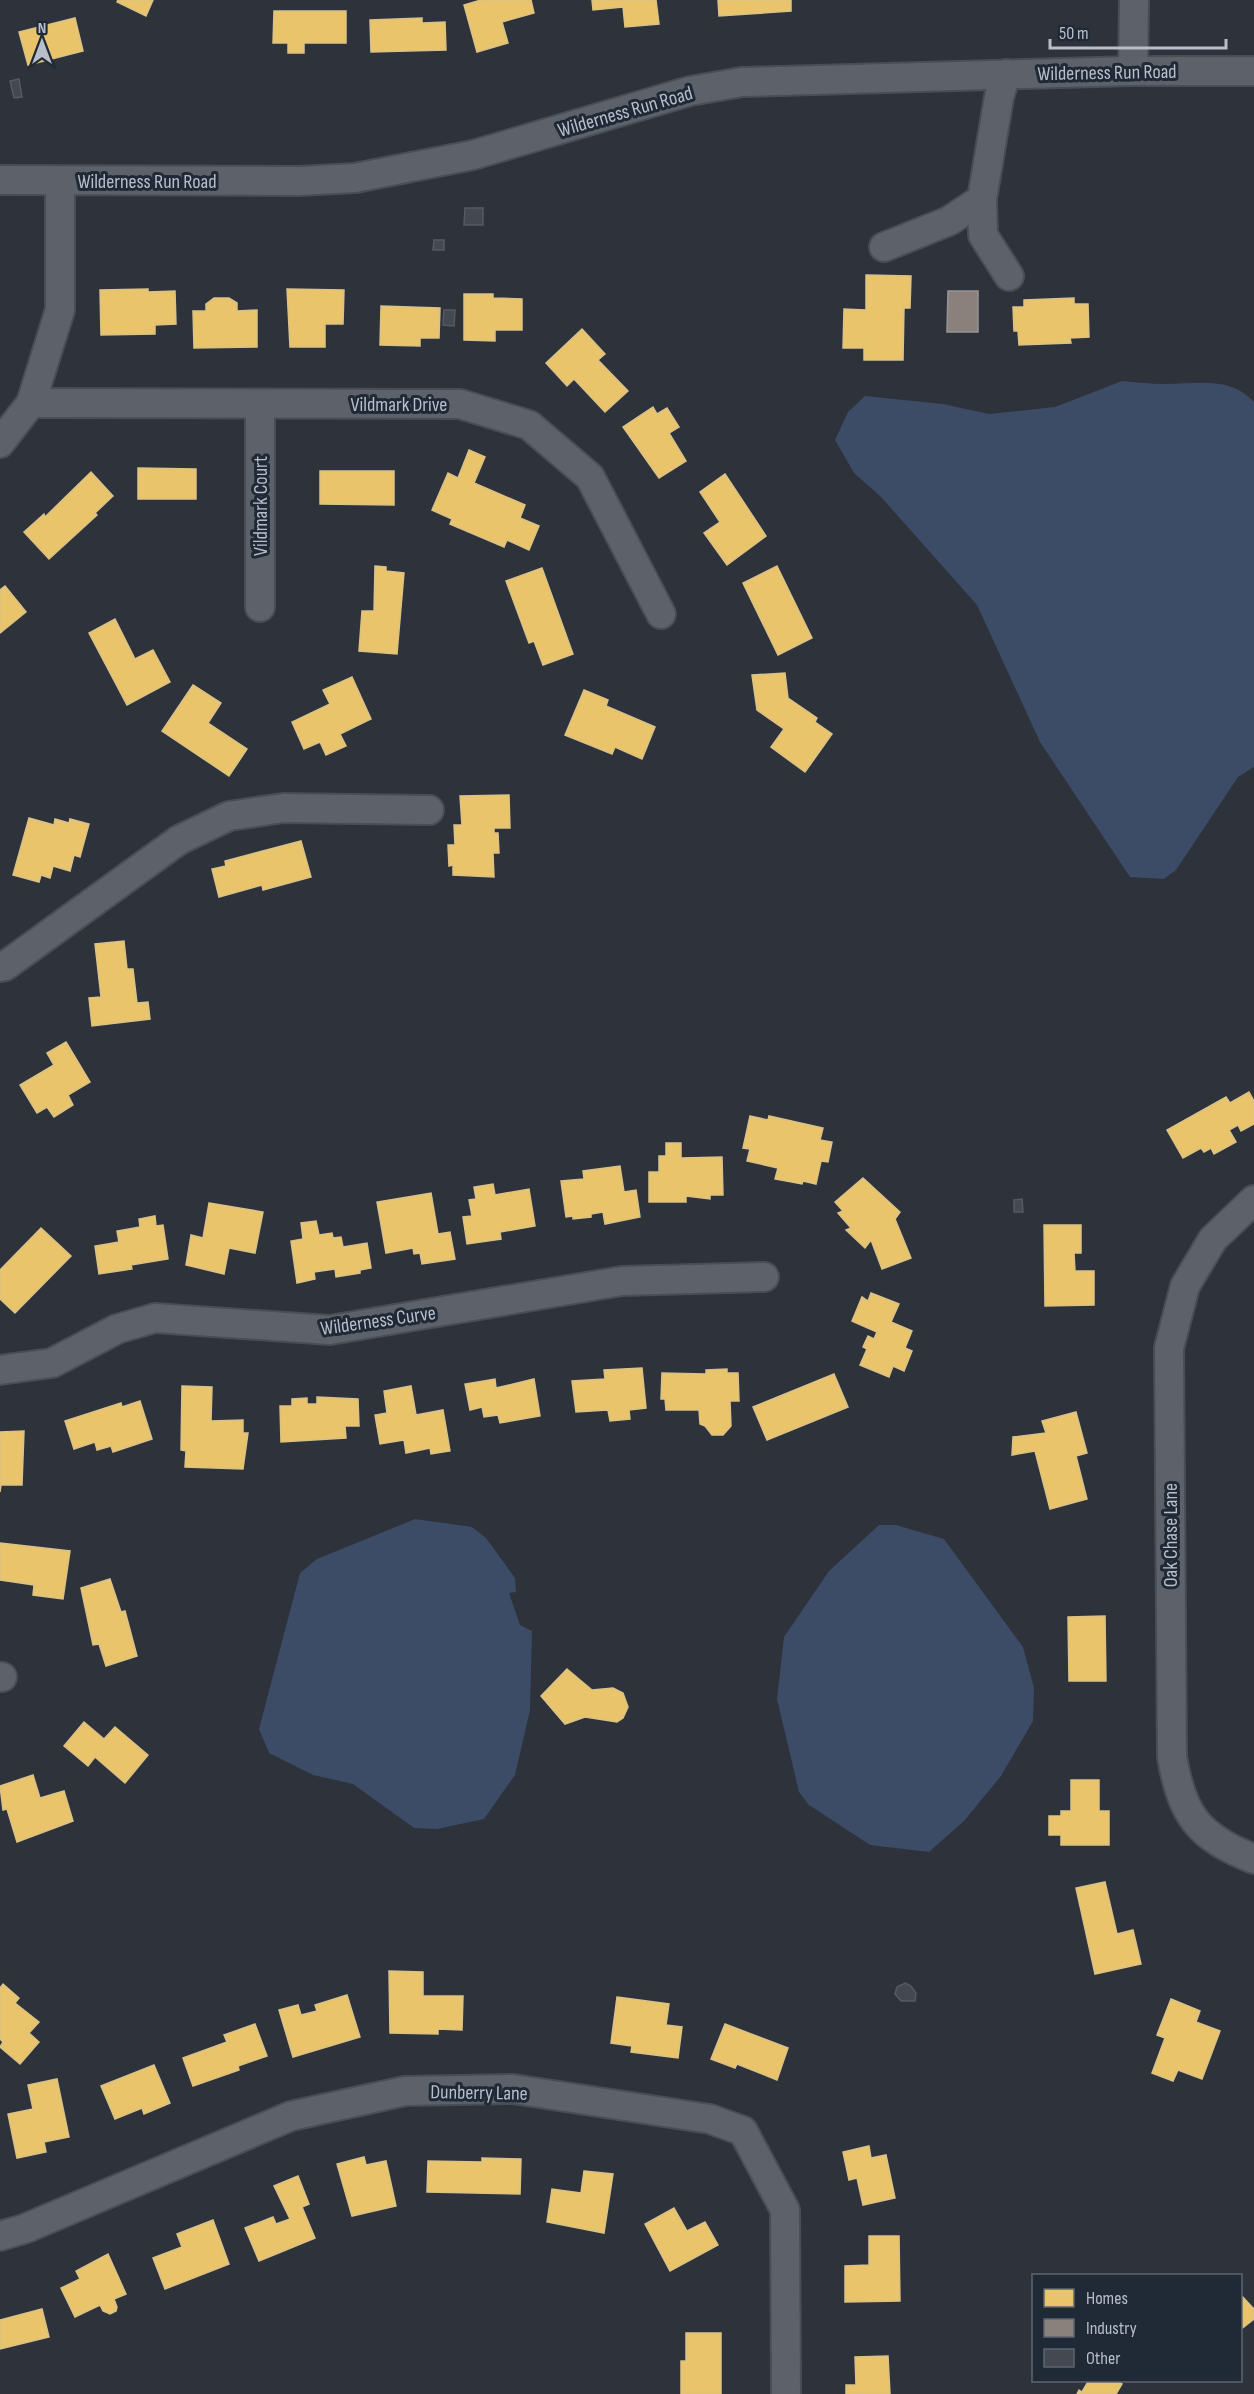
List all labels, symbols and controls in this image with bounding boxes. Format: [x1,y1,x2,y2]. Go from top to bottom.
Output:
north arrow [12,12,72,72]
scale bar [1050,12,1226,50]
text: N [38,19,46,38]
text: 50 m [1059,23,1089,44]
street label: Wilderness Run Road [1037,60,1177,86]
street label: Wilderness Run Road [555,81,695,143]
street label: Wilderness Run Road [77,170,217,194]
street label: Vildmark Drive [351,393,447,417]
street label: Vildmark Court [249,456,273,556]
street label: Wilderness Curve [319,1301,437,1341]
street label: Oak Chase Lane [1159,1483,1183,1587]
street label: Dunberry Lane [430,2080,528,2106]
legend [1032,2274,1242,2382]
text: Homes [1086,2288,1128,2309]
text: Industry [1086,2318,1137,2339]
text: Other [1086,2348,1120,2369]

